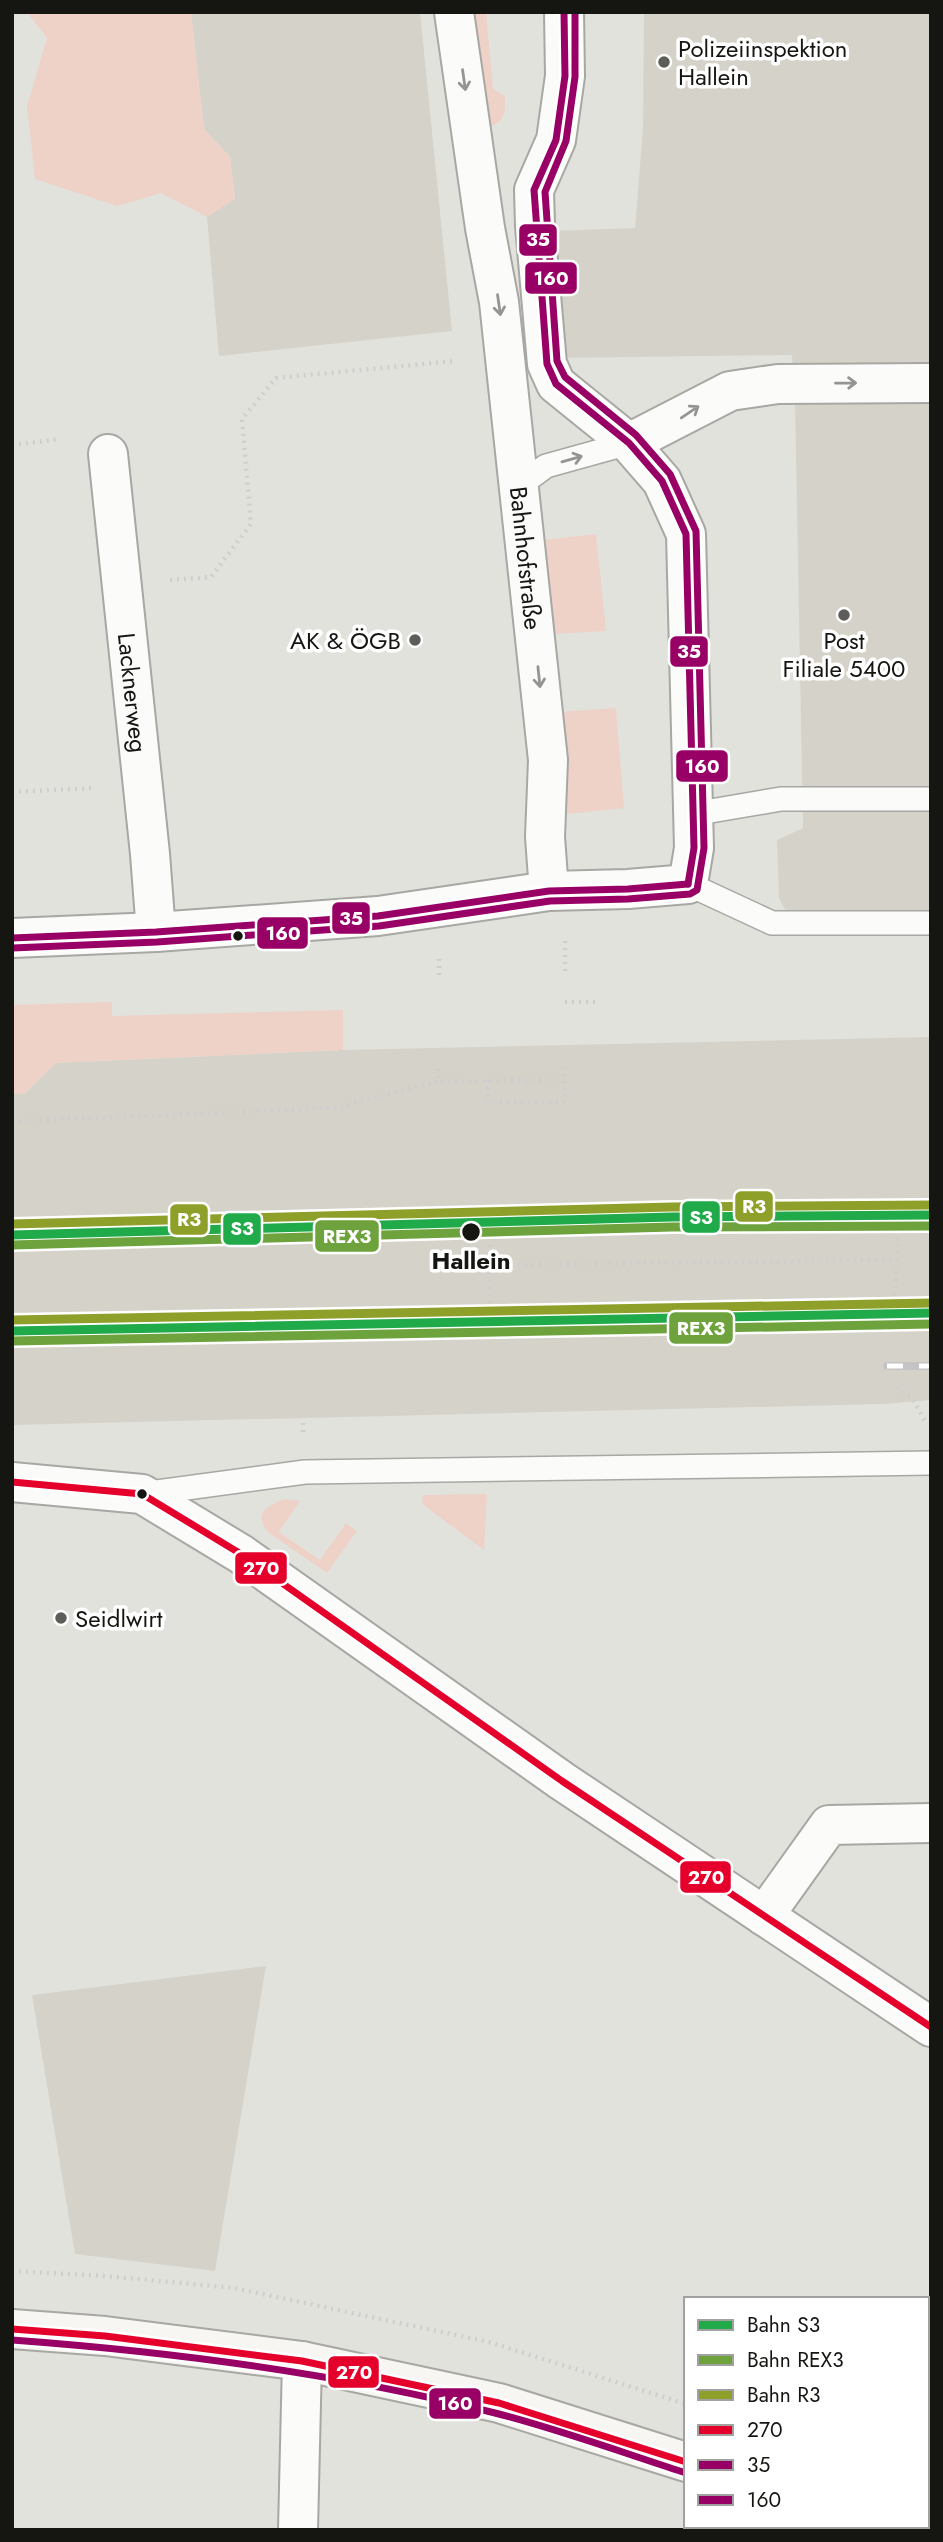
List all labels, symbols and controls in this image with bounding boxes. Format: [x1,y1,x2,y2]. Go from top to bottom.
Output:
place label: Polizeiinspektion Hallein [678,31,847,94]
marker: Polizeiinspektion Hallein [656,54,672,70]
one-way arrow [457,68,470,91]
line badge: 35 [518,223,558,257]
text: 35 [526,226,550,253]
line badge: 160 [524,261,578,295]
text: 160 [534,265,568,292]
one-way arrow [493,293,506,315]
one-way arrow [834,377,857,390]
one-way arrow [679,404,699,418]
one-way arrow [560,452,582,465]
street label: Bahnhofstraße [501,485,551,631]
marker: Post Filiale 5400 [836,607,852,623]
place label: AK & ÖGB [290,623,401,658]
place label: Post Filiale 5400 [783,623,905,686]
street label: Lacknerweg [109,631,157,754]
marker: AK & ÖGB [407,632,423,648]
line badge: 35 [669,635,709,668]
text: 35 [677,638,701,665]
one-way arrow [533,665,546,688]
line badge: 160 [675,749,729,783]
text: 160 [685,753,719,780]
line badge: 35 [331,901,371,935]
text: 35 [339,905,363,932]
line badge: 160 [256,916,309,950]
text: 160 [266,920,300,947]
unlabelled marker [231,929,245,943]
line badge: R3 [734,1190,774,1223]
text: R3 [742,1193,766,1220]
line badge: S3 [681,1200,721,1234]
line badge: R3 [169,1203,209,1236]
text: S3 [689,1204,713,1231]
text: R3 [177,1206,201,1233]
line badge: S3 [222,1212,262,1246]
text: S3 [230,1215,254,1242]
line badge: REX3 [314,1219,380,1253]
marker: Hallein [460,1221,482,1243]
text: REX3 [323,1223,371,1250]
place label: Hallein [432,1243,510,1278]
line badge: REX3 [668,1311,734,1345]
text: REX3 [677,1315,725,1342]
unlabelled marker [135,1487,149,1501]
line badge: 270 [234,1551,288,1585]
text: 270 [243,1555,279,1582]
place label: Seidlwirt [75,1601,163,1636]
marker: Seidlwirt [53,1610,69,1626]
line badge: 270 [679,1860,732,1894]
text: 270 [688,1864,724,1891]
legend [684,2297,929,2528]
text: Bahn S3 [747,2310,820,2340]
text: Bahn REX3 [747,2345,844,2375]
line badge: 270 [327,2355,380,2389]
text: 270 [336,2359,372,2386]
text: Bahn R3 [747,2380,820,2410]
line badge: 160 [428,2387,482,2420]
text: 160 [438,2390,472,2417]
text: 270 [747,2415,783,2445]
text: 35 [747,2450,770,2480]
text: 160 [747,2485,781,2515]

